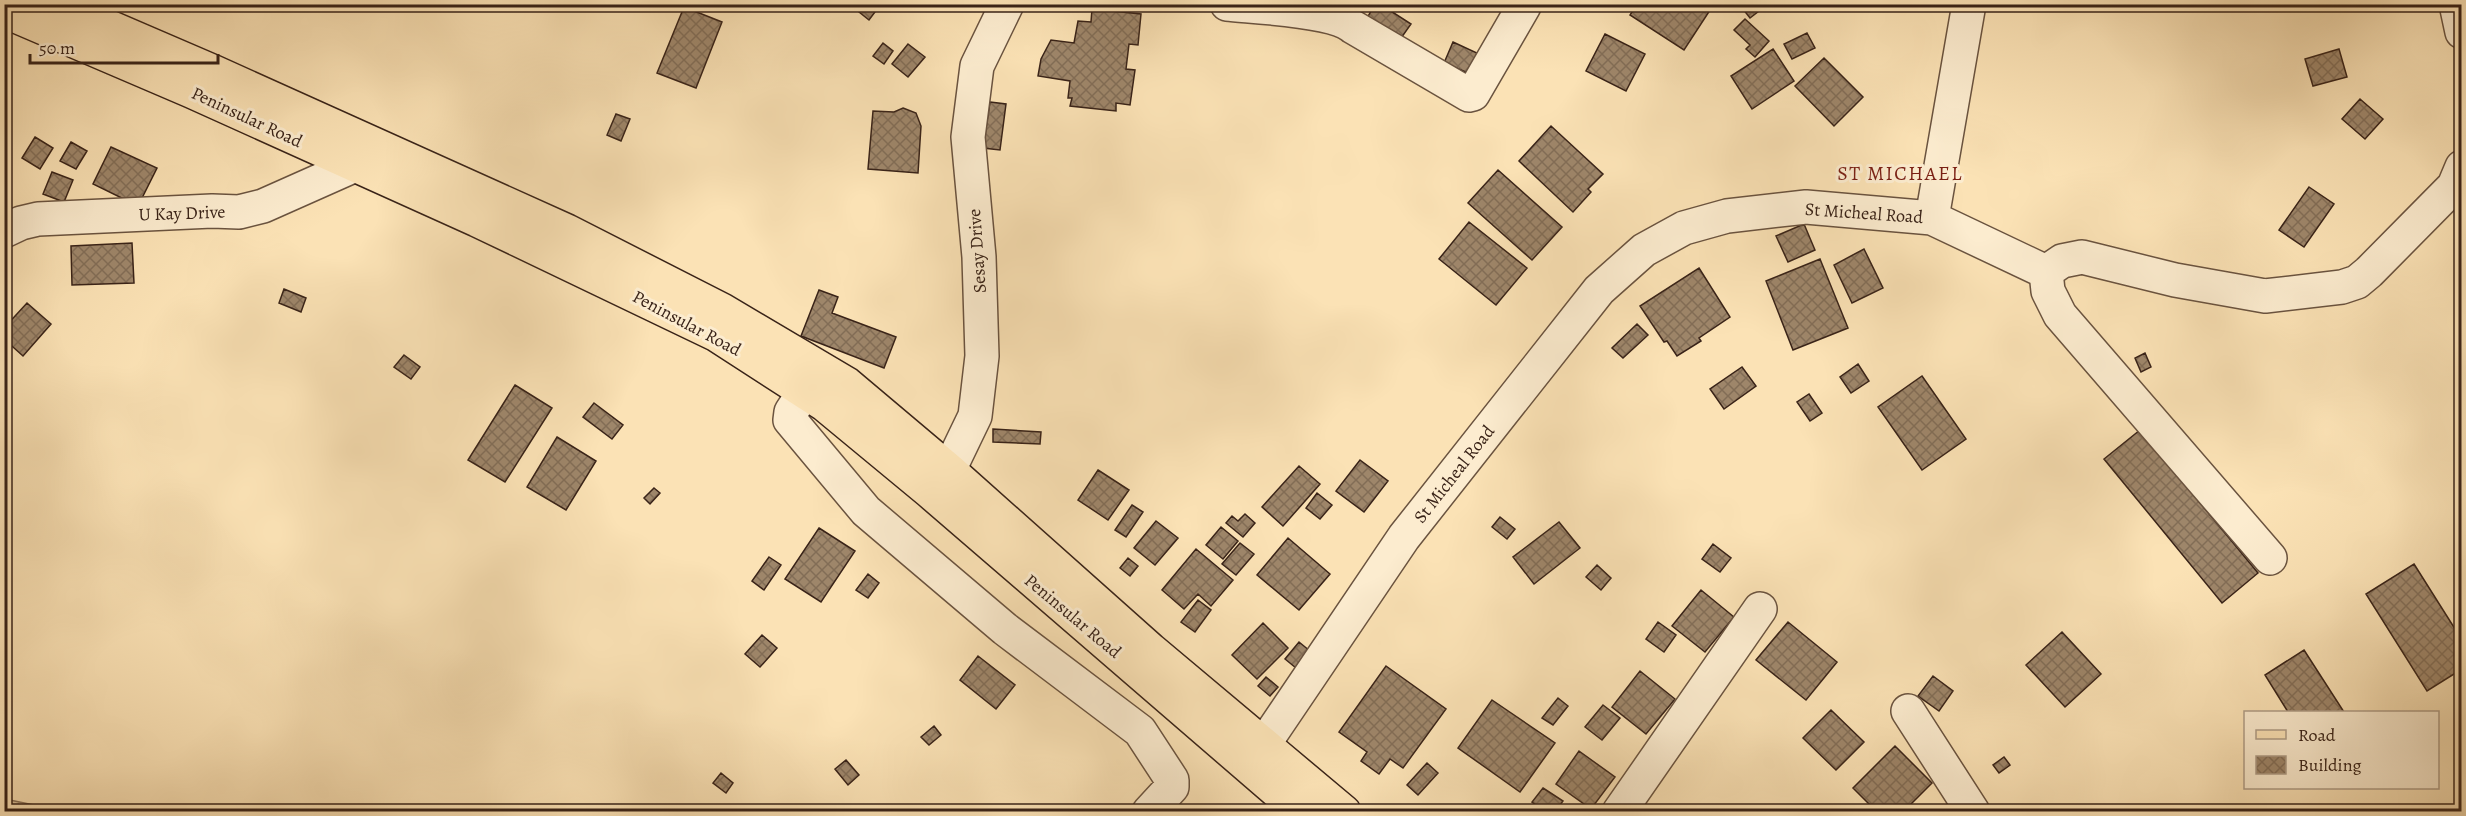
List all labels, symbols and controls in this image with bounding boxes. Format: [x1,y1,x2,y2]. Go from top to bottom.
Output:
scale bar [30,27,218,65]
text: 50 m [39,36,75,60]
street label: Peninsular Road [188,81,307,153]
district label: ST MICHAEL [1837,160,1963,187]
street label: St Micheal Road [1804,197,1924,229]
street label: U Kay Drive [138,199,226,227]
street label: Sesay Drive [962,208,992,294]
street label: Peninsular Road [629,284,746,362]
street label: St Micheal Road [1408,420,1500,528]
street label: Peninsular Road [1019,568,1127,664]
legend [2244,711,2439,789]
text: Road [2298,723,2336,747]
text: Building [2298,753,2362,777]

